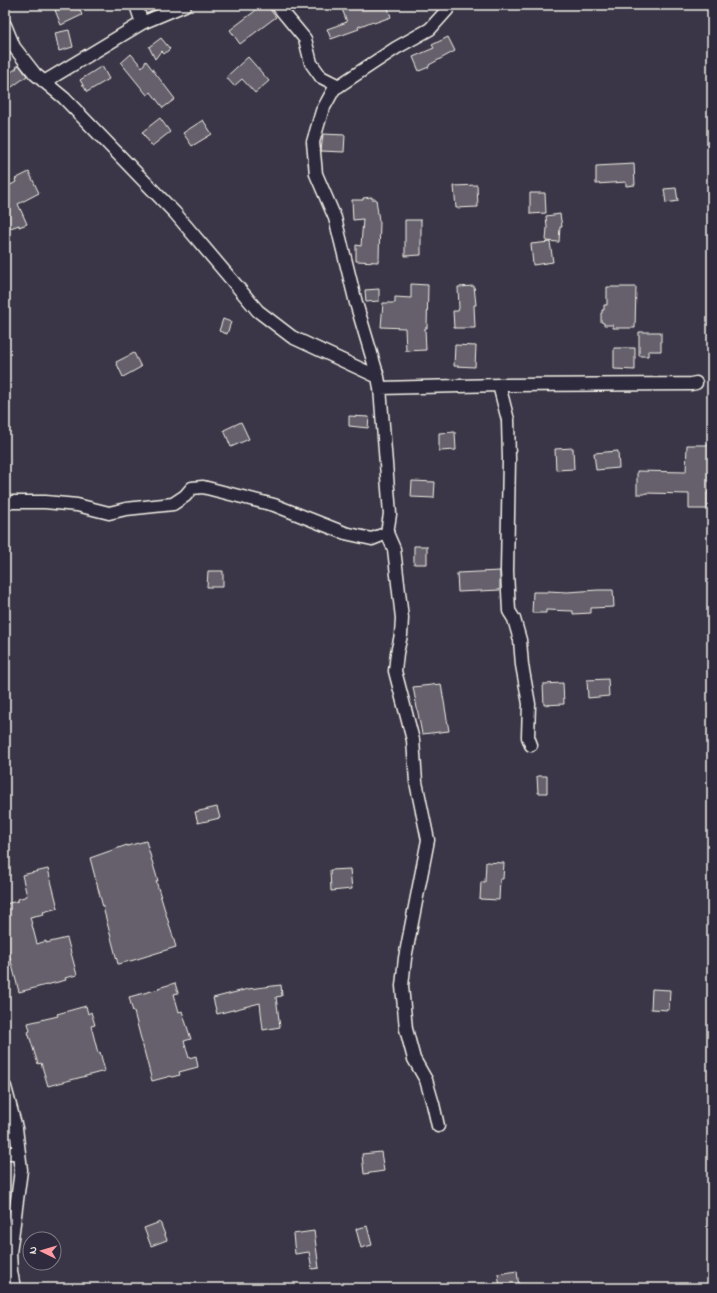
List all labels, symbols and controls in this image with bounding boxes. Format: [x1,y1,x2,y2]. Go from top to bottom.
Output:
north arrow [22,1231,62,1271]
text: N [25,1246,41,1255]

